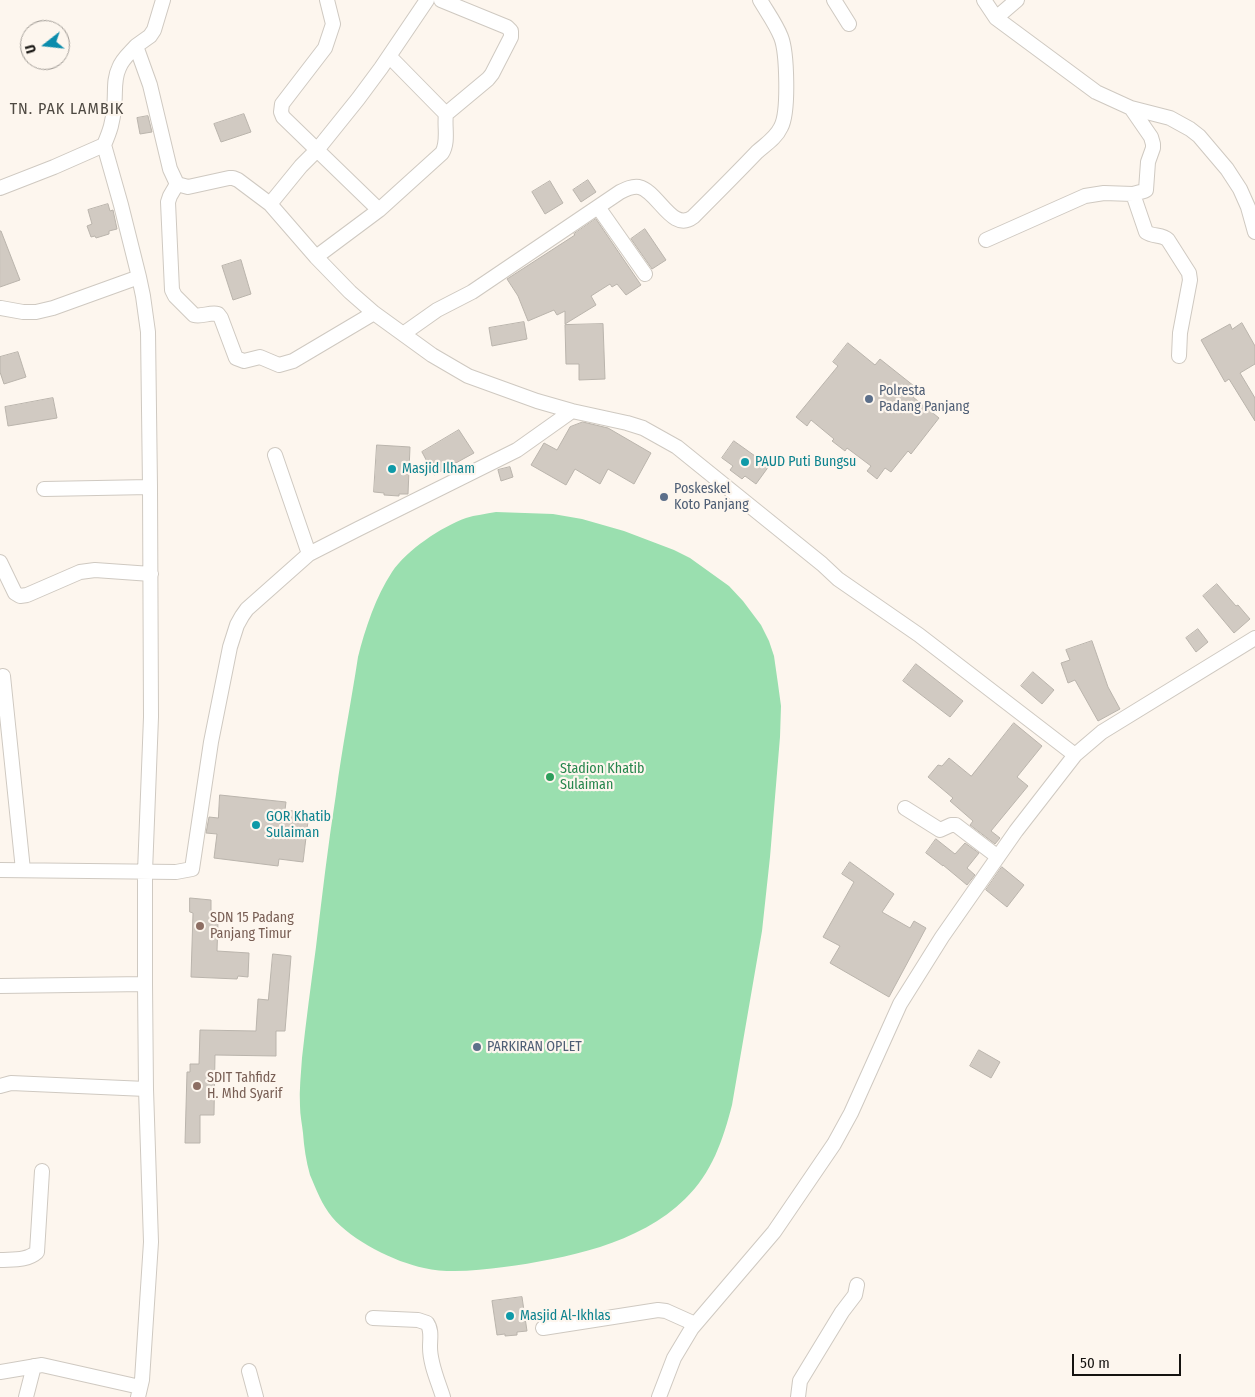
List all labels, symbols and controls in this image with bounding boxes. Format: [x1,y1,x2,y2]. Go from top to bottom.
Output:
north arrow [20,20,70,70]
text: U [22,43,40,55]
district label: TN. PAK LAMBIK [8,100,126,120]
place label: Polresta Padang Panjang [879,383,969,416]
marker: Polresta Padang Panjang [863,393,875,405]
place label: PAUD Puti Bungsu [755,454,856,470]
marker: PAUD Puti Bungsu [739,456,751,468]
place label: Masjid Ilham [402,461,475,477]
marker: Masjid Ilham [386,463,398,475]
place label: Poskeskel Koto Panjang [674,481,749,514]
marker: Poskeskel Koto Panjang [658,491,670,503]
place label: Stadion Khatib Sulaiman [560,761,645,794]
marker: Stadion Khatib Sulaiman [544,771,556,783]
place label: GOR Khatib Sulaiman [266,809,331,842]
marker: GOR Khatib Sulaiman [250,819,262,831]
place label: SDN 15 Padang Panjang Timur [210,910,294,942]
marker: SDN 15 Padang Panjang Timur [194,920,206,932]
place label: PARKIRAN OPLET [487,1039,582,1055]
marker: PARKIRAN OPLET [471,1041,483,1053]
place label: SDIT Tahfidz H. Mhd Syarif [207,1070,282,1102]
marker: SDIT Tahfidz H. Mhd Syarif [191,1080,203,1092]
place label: Masjid Al-Ikhlas [520,1308,611,1324]
marker: Masjid Al-Ikhlas [504,1310,516,1322]
scale bar [1075,1344,1184,1376]
text: 50 m [1080,1354,1110,1372]

